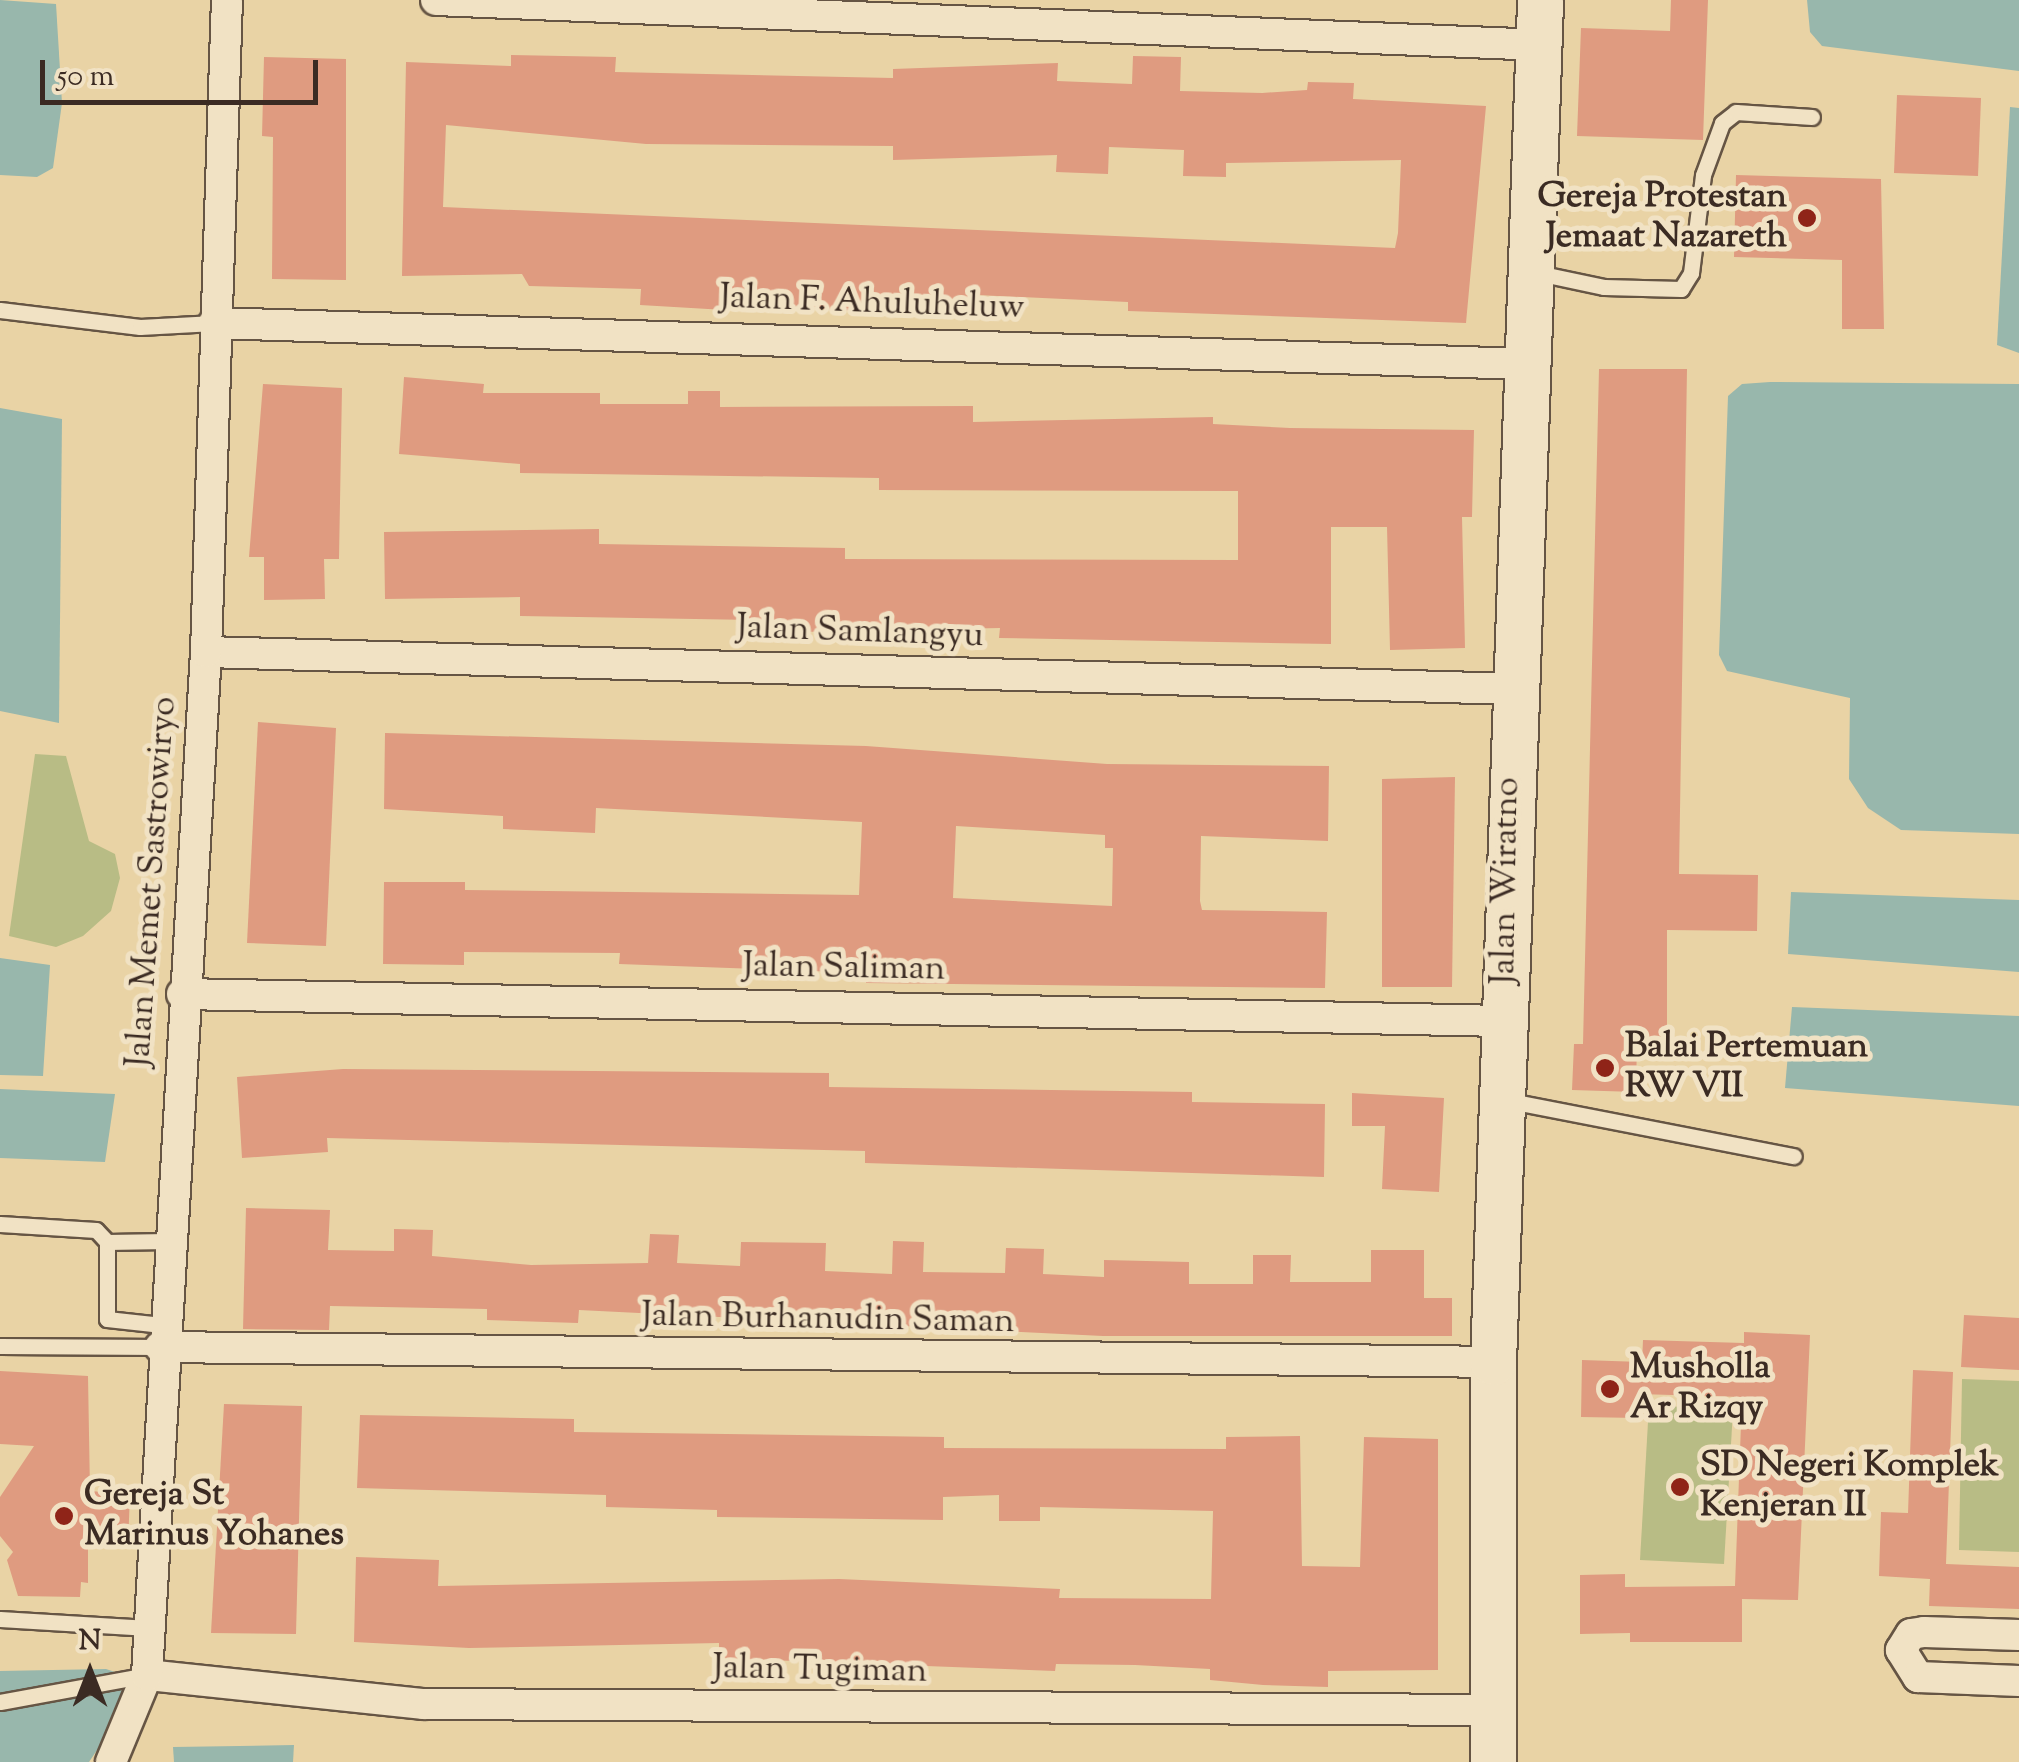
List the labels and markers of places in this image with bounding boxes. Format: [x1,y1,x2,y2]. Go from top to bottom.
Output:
place label: Gereja Protestan Jemaat Nazareth [1537,177,1787,259]
marker: Gereja Protestan Jemaat Nazareth [1796,207,1818,229]
place label: Balai Pertemuan RW VII [1625,1027,1868,1109]
marker: Balai Pertemuan RW VII [1594,1057,1616,1079]
place label: Musholla Ar Rizqy [1630,1348,1770,1430]
marker: Musholla Ar Rizqy [1599,1378,1621,1400]
place label: SD Negeri Komplek Kenjeran II [1700,1446,1999,1528]
place label: Gereja St Marinus Yohanes [84,1475,344,1557]
marker: SD Negeri Komplek Kenjeran II [1669,1476,1691,1498]
marker: Gereja St Marinus Yohanes [53,1505,75,1527]

